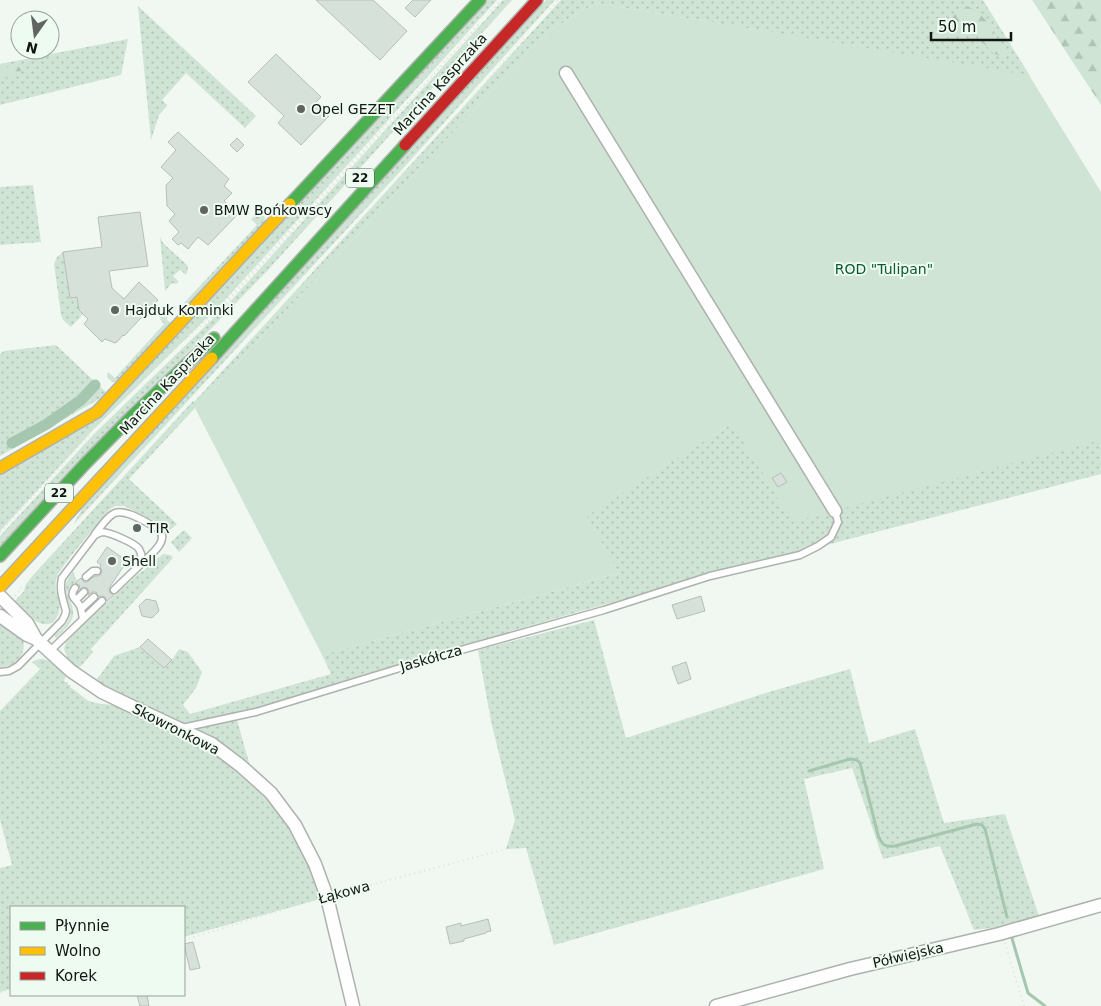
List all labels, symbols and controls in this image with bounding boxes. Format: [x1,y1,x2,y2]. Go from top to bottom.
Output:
north arrow [10,10,60,60]
scale bar [931,10,1011,42]
text: 50 m [938,18,976,36]
street label: Marcina Kasprzaka [390,30,490,138]
text: N [24,38,39,57]
place label: Opel GEZET [311,101,395,117]
marker: Opel GEZET [295,103,307,115]
road number: 22 [346,168,374,188]
place label: BMW Bońkowscy [214,202,332,218]
marker: BMW Bońkowscy [198,204,210,216]
park label: ROD "Tulipan" [835,261,933,277]
place label: Hajduk Kominki [125,302,234,318]
marker: Hajduk Kominki [109,304,121,316]
street label: Marcina Kasprzaka [116,330,218,438]
road number: 22 [45,483,73,502]
place label: TIR [146,520,170,536]
marker: TIR [131,522,143,534]
place label: Shell [122,553,156,569]
marker: Shell [106,555,118,567]
street label: Jaskółcza [397,642,464,675]
street label: Skowronkowa [130,700,222,758]
street label: Łąkowa [316,877,372,907]
legend [10,906,185,996]
text: Płynnie [55,917,110,935]
street label: Półwiejska [871,939,945,971]
text: Wolno [55,942,101,960]
text: Korek [55,967,97,985]

